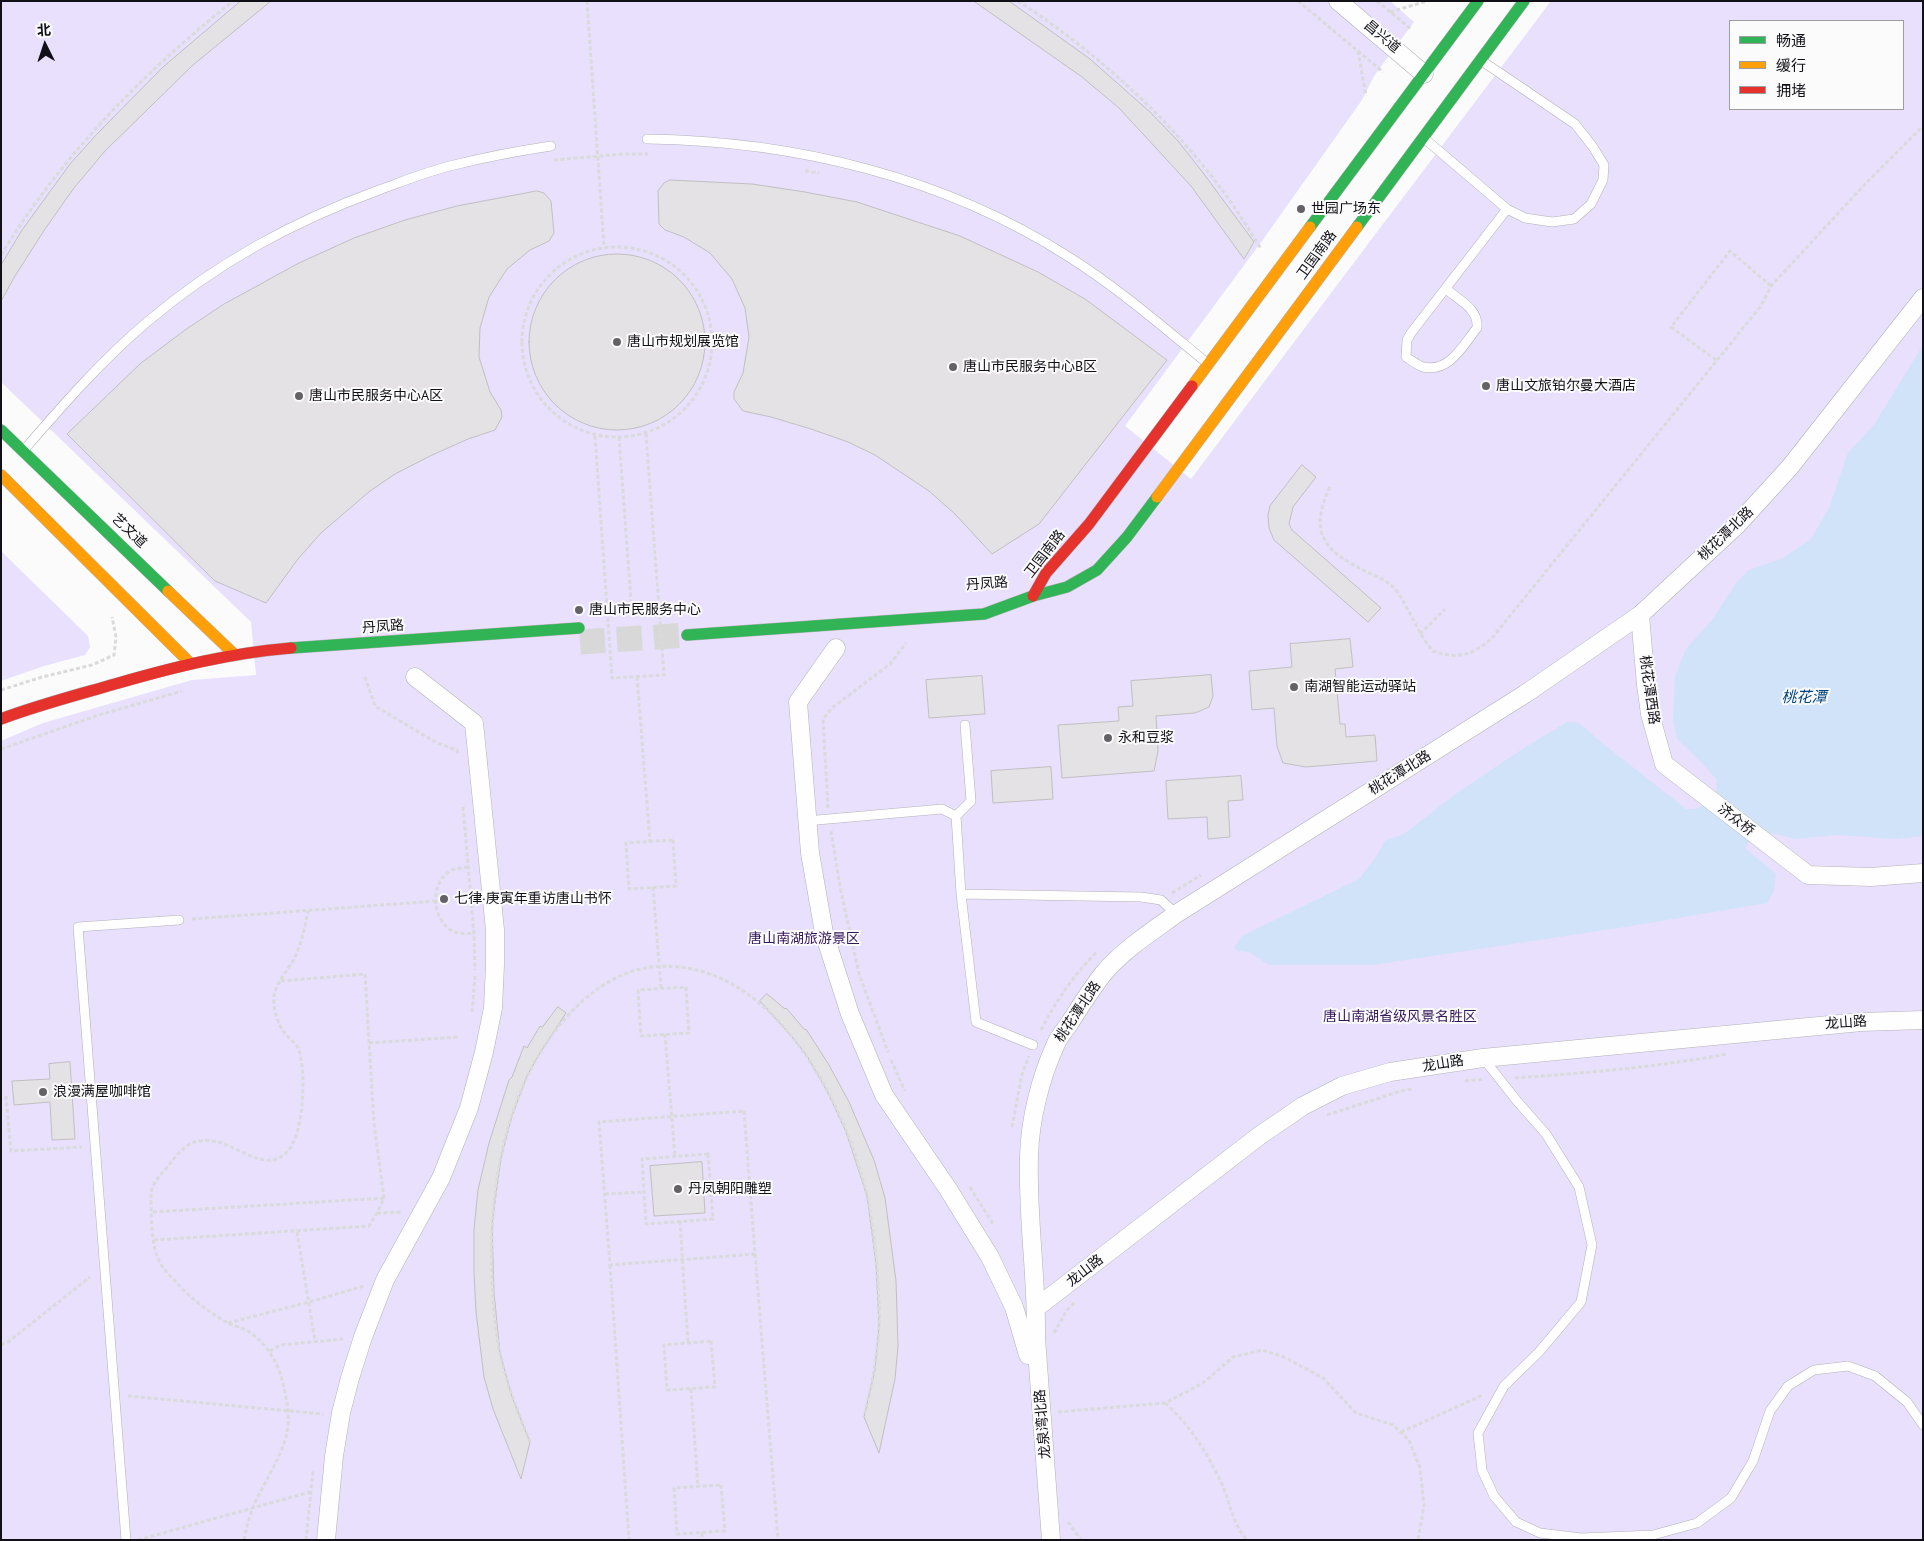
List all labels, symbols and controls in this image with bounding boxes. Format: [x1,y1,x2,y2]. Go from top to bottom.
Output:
street label: 昌兴道 [1361,17,1403,57]
north arrow [20,20,70,70]
legend [1729,20,1904,110]
text: 北 [36,21,52,40]
text: 畅通 [1776,31,1806,50]
text: 缓行 [1776,56,1806,75]
text: 拥堵 [1776,81,1806,100]
place label: 世园广场东 [1311,201,1381,217]
marker: 世园广场东 [1295,203,1307,215]
street label: 卫国南路 [1294,227,1340,283]
place label: 唐山市规划展览馆 [627,334,739,350]
marker: 唐山市规划展览馆 [611,336,623,348]
place label: 唐山市民服务中心B区 [963,359,1097,375]
marker: 唐山市民服务中心B区 [947,361,959,373]
place label: 唐山文旅铂尔曼大酒店 [1496,378,1636,394]
marker: 唐山文旅铂尔曼大酒店 [1480,380,1492,392]
place label: 唐山市民服务中心A区 [309,388,443,404]
marker: 唐山市民服务中心A区 [293,390,305,402]
street label: 桃花潭北路 [1695,504,1757,564]
street label: 艺文道 [108,510,150,552]
street label: 卫国南路 [1021,527,1069,581]
street label: 丹凤路 [965,574,1009,594]
place label: 唐山市民服务中心 [589,602,701,618]
marker: 唐山市民服务中心 [573,604,585,616]
street label: 丹凤路 [361,617,405,637]
street label: 桃花潭西路 [1636,654,1662,726]
place label: 南湖智能运动驿站 [1304,679,1416,695]
marker: 南湖智能运动驿站 [1288,681,1300,693]
water label: 桃花潭 [1782,689,1826,707]
place label: 永和豆浆 [1118,730,1174,746]
marker: 永和豆浆 [1102,732,1114,744]
street label: 桃花潭北路 [1366,747,1434,799]
street label: 济众桥 [1714,800,1758,840]
place label: 七律·庚寅年重访唐山书怀 [454,891,612,907]
marker: 七律·庚寅年重访唐山书怀 [438,893,450,905]
park label: 唐山南湖旅游景区 [748,931,860,947]
street label: 桃花潭北路 [1051,978,1105,1046]
park label: 唐山南湖省级风景名胜区 [1323,1009,1477,1025]
street label: 龙山路 [1824,1013,1868,1033]
street label: 龙山路 [1421,1052,1465,1076]
place label: 浪漫满屋咖啡馆 [53,1084,151,1100]
marker: 浪漫满屋咖啡馆 [37,1086,49,1098]
place label: 丹凤朝阳雕塑 [688,1181,772,1197]
marker: 丹凤朝阳雕塑 [672,1183,684,1195]
street label: 龙山路 [1063,1251,1107,1291]
street label: 龙泉湾北路 [1032,1388,1054,1460]

